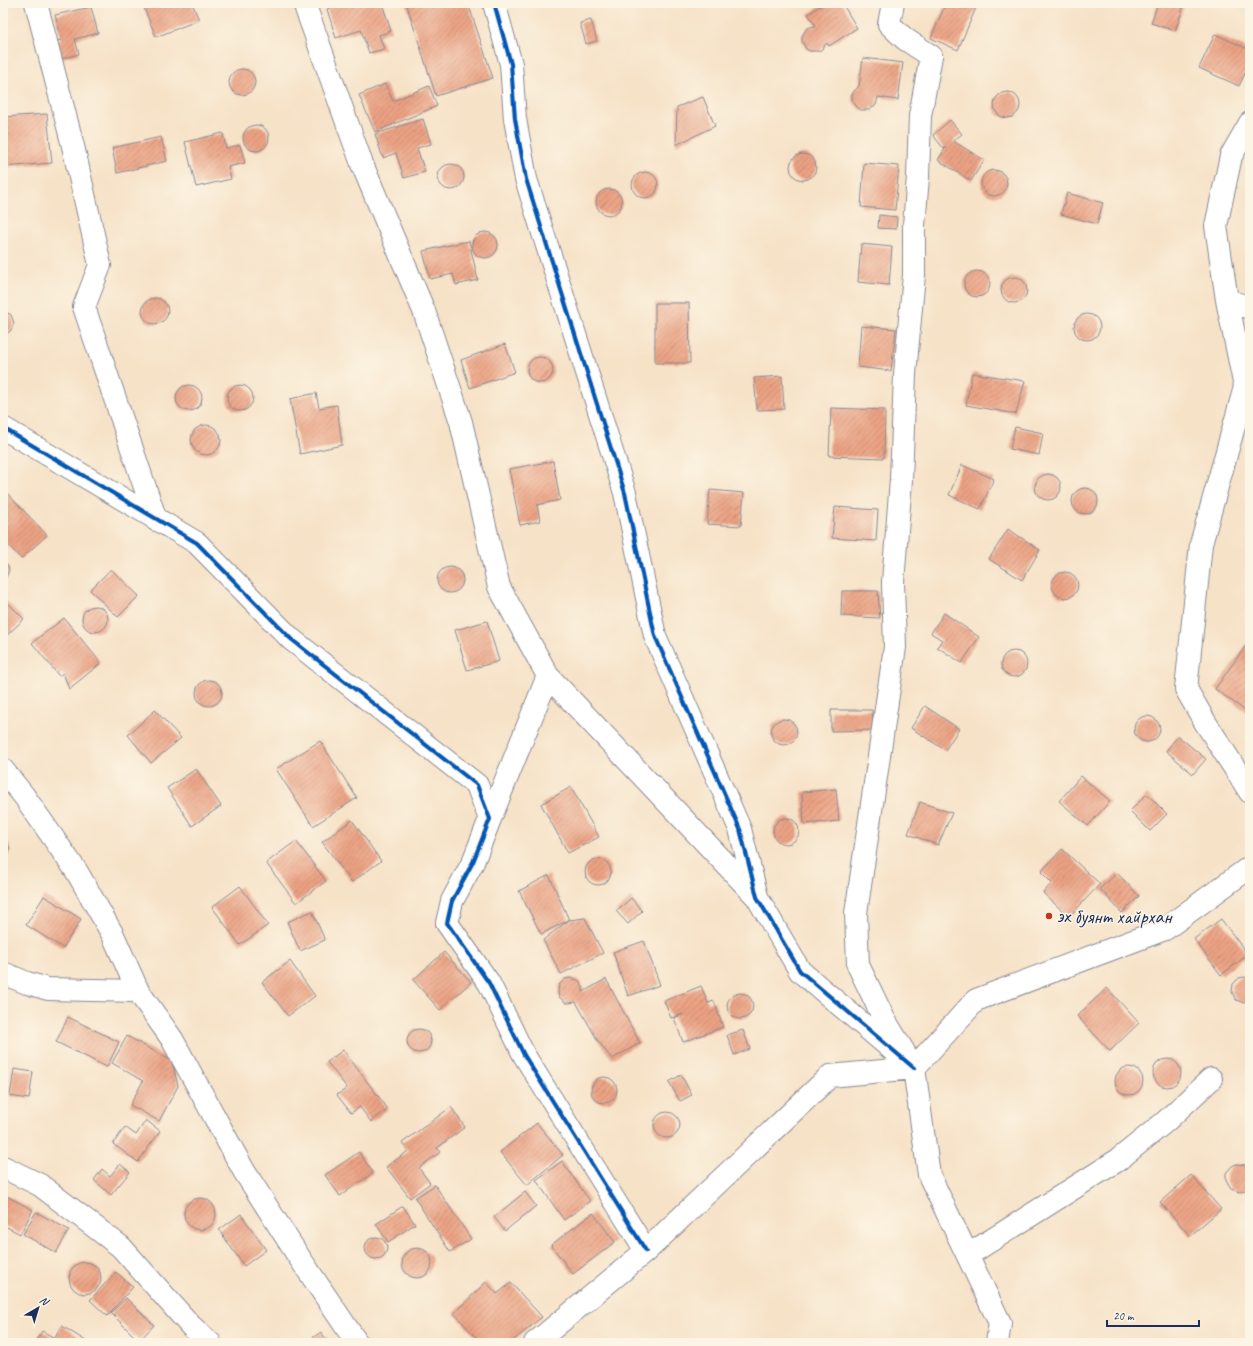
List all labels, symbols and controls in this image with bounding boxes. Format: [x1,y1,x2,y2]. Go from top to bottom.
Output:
place label: эх буянт хайрхан [1057,904,1173,929]
marker: эх буянт хайрхан [1044,911,1054,921]
north arrow [18,1288,58,1328]
text: N [37,1293,53,1309]
scale bar [1107,1302,1199,1328]
text: 20 m [1113,1308,1135,1324]

